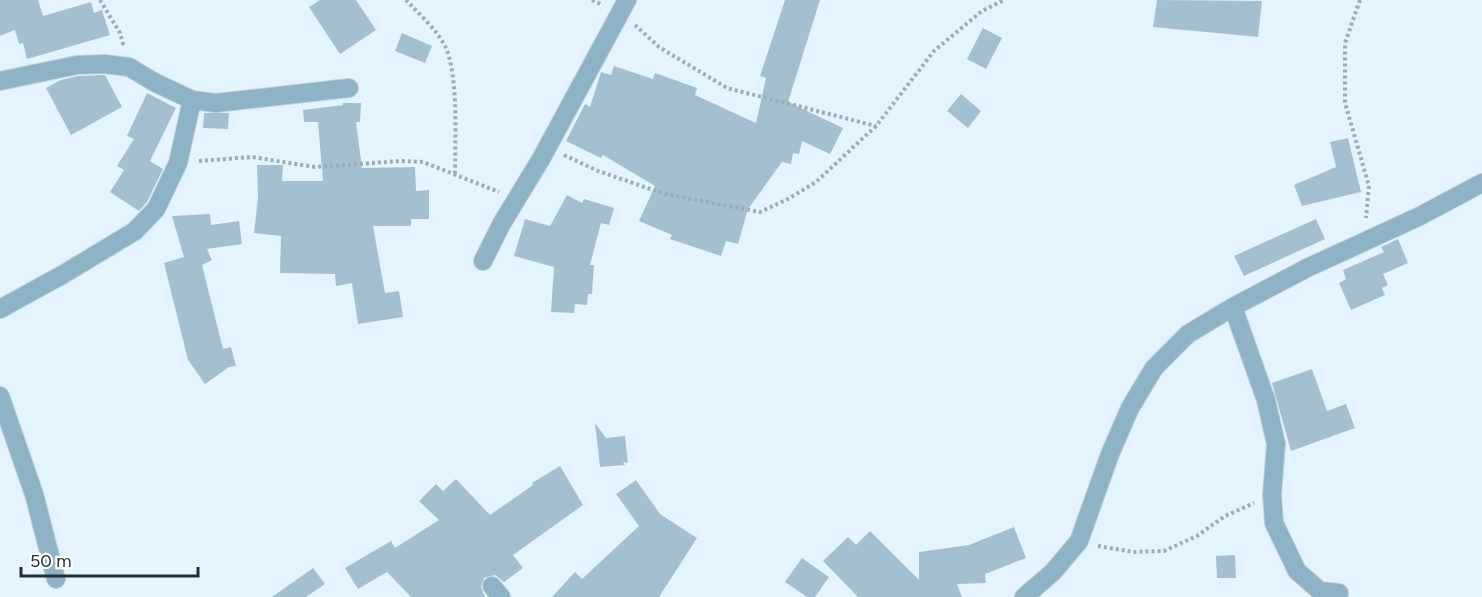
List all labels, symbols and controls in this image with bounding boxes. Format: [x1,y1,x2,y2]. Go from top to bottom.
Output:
scale bar [21,540,198,578]
text: 50 m [30,550,72,572]

